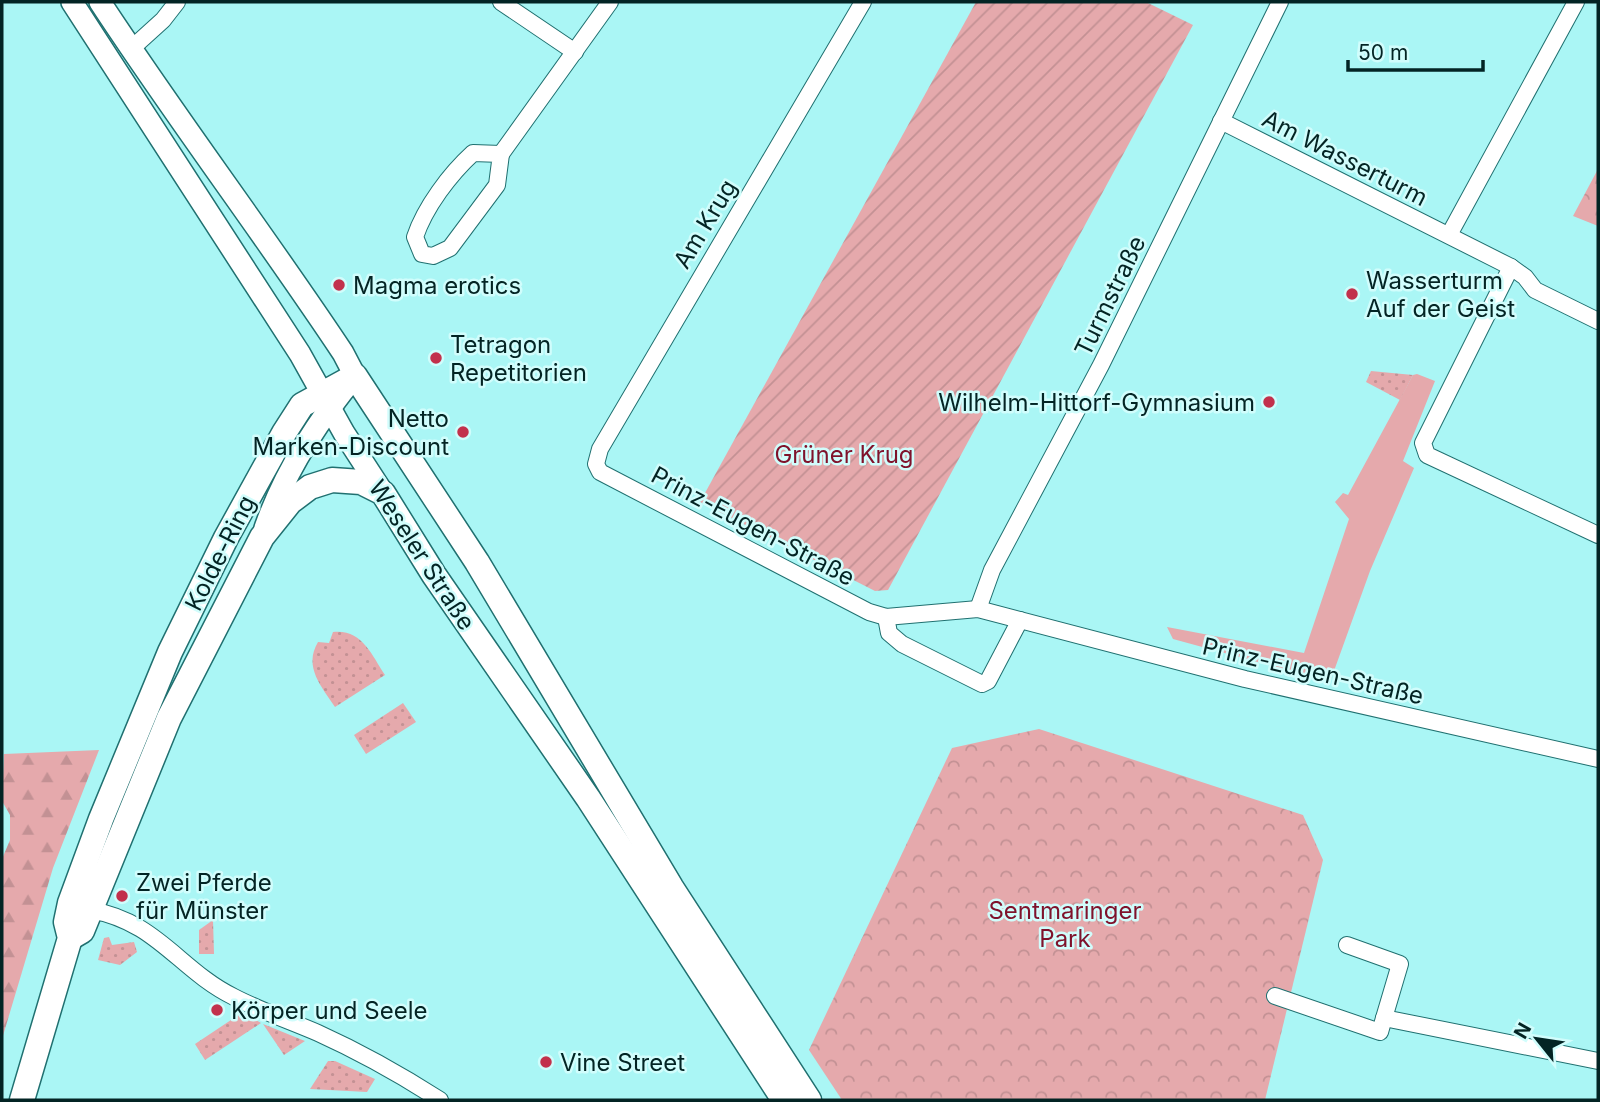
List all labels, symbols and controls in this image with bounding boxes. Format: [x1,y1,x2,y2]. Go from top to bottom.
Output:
scale bar [1348,28,1483,72]
text: 50 m [1358,40,1408,65]
street label: Am Wasserturm [1258,104,1432,212]
street label: Am Krug [667,174,743,274]
street label: Turmstraße [1068,231,1152,361]
place label: Wasserturm Auf der Geist [1366,266,1515,323]
place label: Magma erotics [353,271,521,300]
marker: Magma erotics [331,277,347,293]
marker: Wasserturm Auf der Geist [1344,286,1360,302]
place label: Tetragon Repetitorien [450,330,587,387]
marker: Tetragon Repetitorien [428,350,444,366]
place label: Wilhelm-Hittorf-Gymnasium [938,388,1255,417]
marker: Wilhelm-Hittorf-Gymnasium [1261,394,1277,410]
place label: Netto Marken-Discount [252,404,449,461]
marker: Netto Marken-Discount [455,424,471,440]
park label: Grüner Krug [774,440,914,469]
street label: Prinz-Eugen-Straße [646,460,860,592]
street label: Weseler Straße [363,474,481,636]
street label: Kolde-Ring [179,491,261,615]
street label: Prinz-Eugen-Straße [1200,631,1426,711]
place label: Zwei Pferde für Münster [136,868,272,925]
marker: Zwei Pferde für Münster [114,888,130,904]
park label: Sentmaringer Park [988,896,1142,953]
place label: Körper und Seele [231,996,427,1025]
marker: Körper und Seele [209,1002,225,1018]
north arrow [1502,1004,1572,1074]
text: N [1509,1019,1536,1043]
place label: Vine Street [560,1048,685,1077]
marker: Vine Street [538,1054,554,1070]

